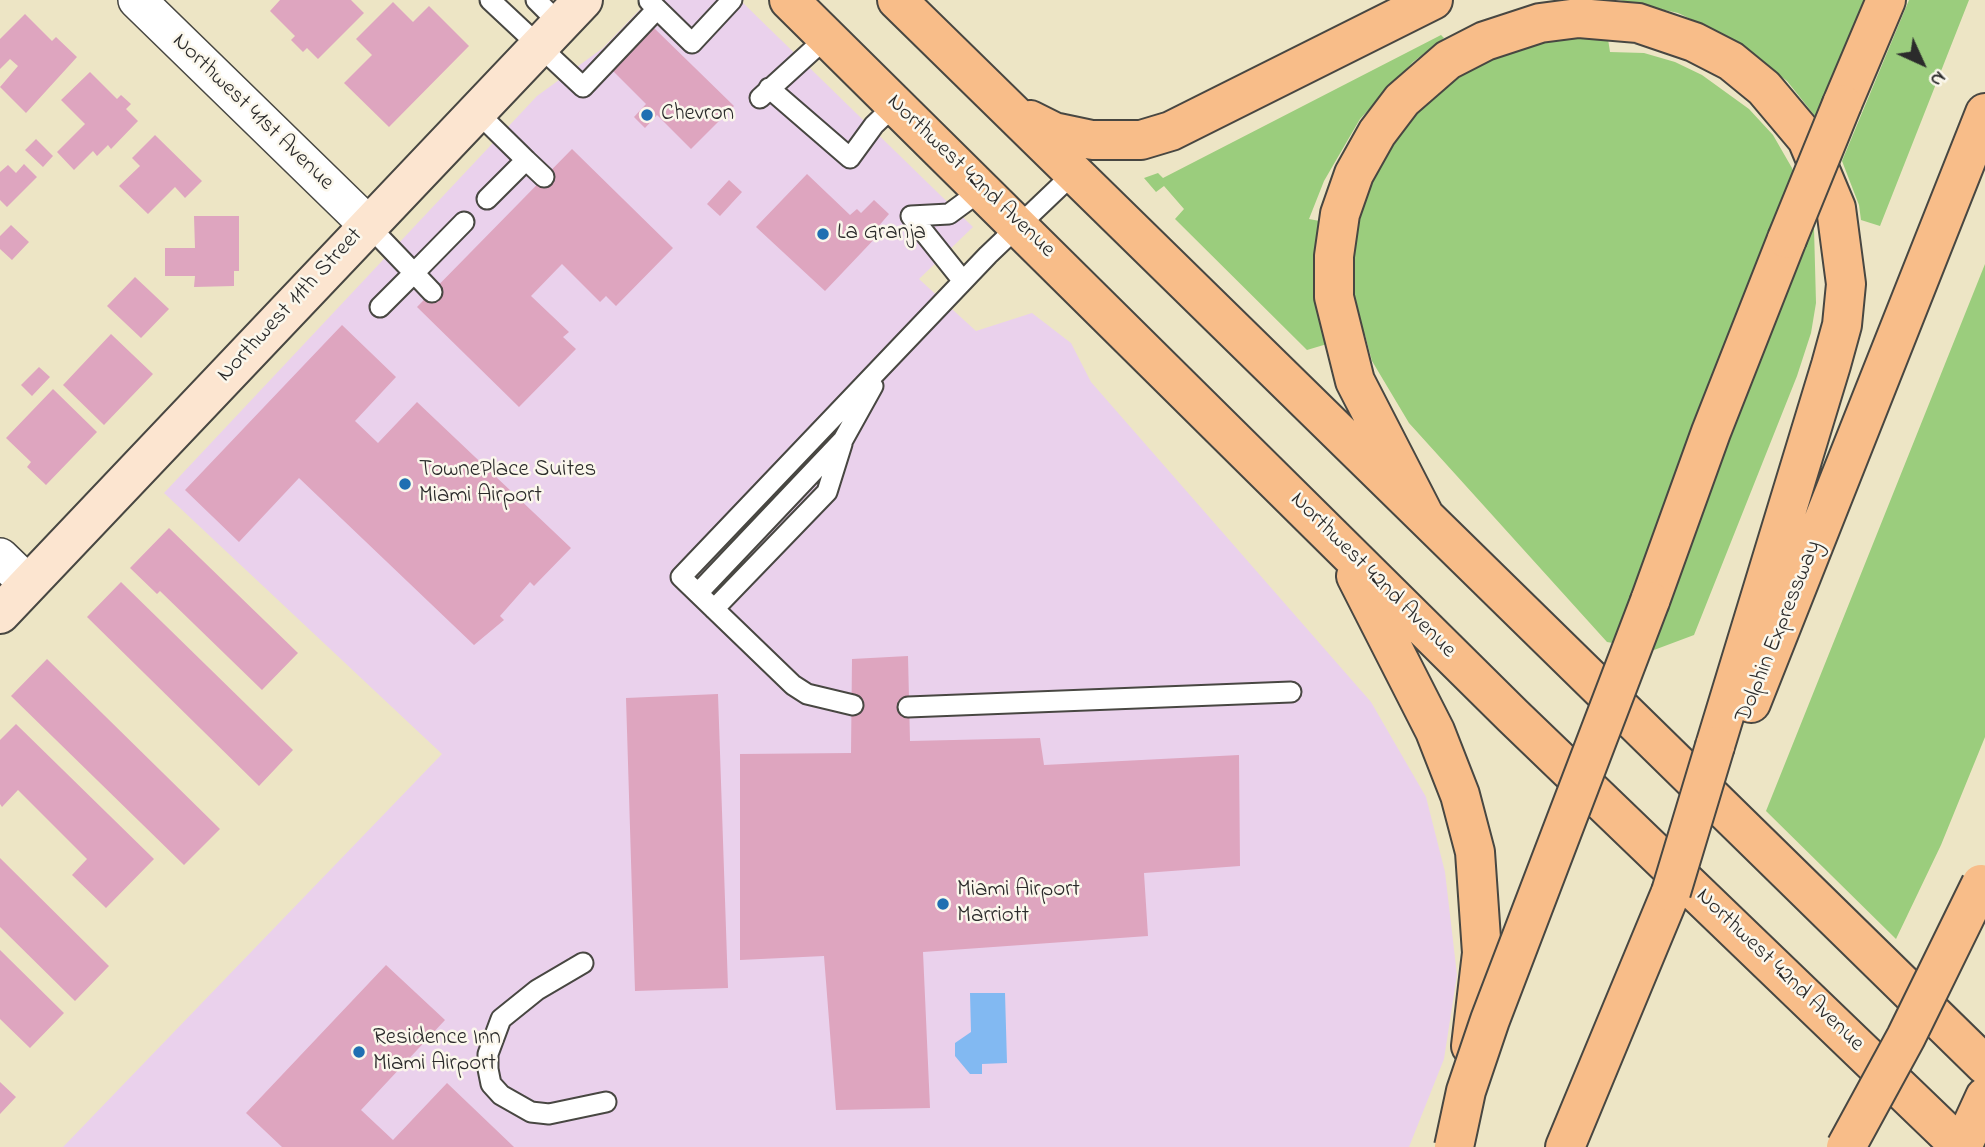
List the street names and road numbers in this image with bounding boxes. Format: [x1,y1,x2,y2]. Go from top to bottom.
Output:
street label: Northwest 41st Avenue [165,29,339,197]
street label: Northwest 42nd Avenue [880,89,1060,265]
street label: Northwest 11th Street [212,223,370,389]
street label: Northwest 42nd Avenue [1283,487,1461,665]
street label: Dolphin Expressway [1731,537,1829,727]
street label: Northwest 42nd Avenue [1689,883,1869,1059]

